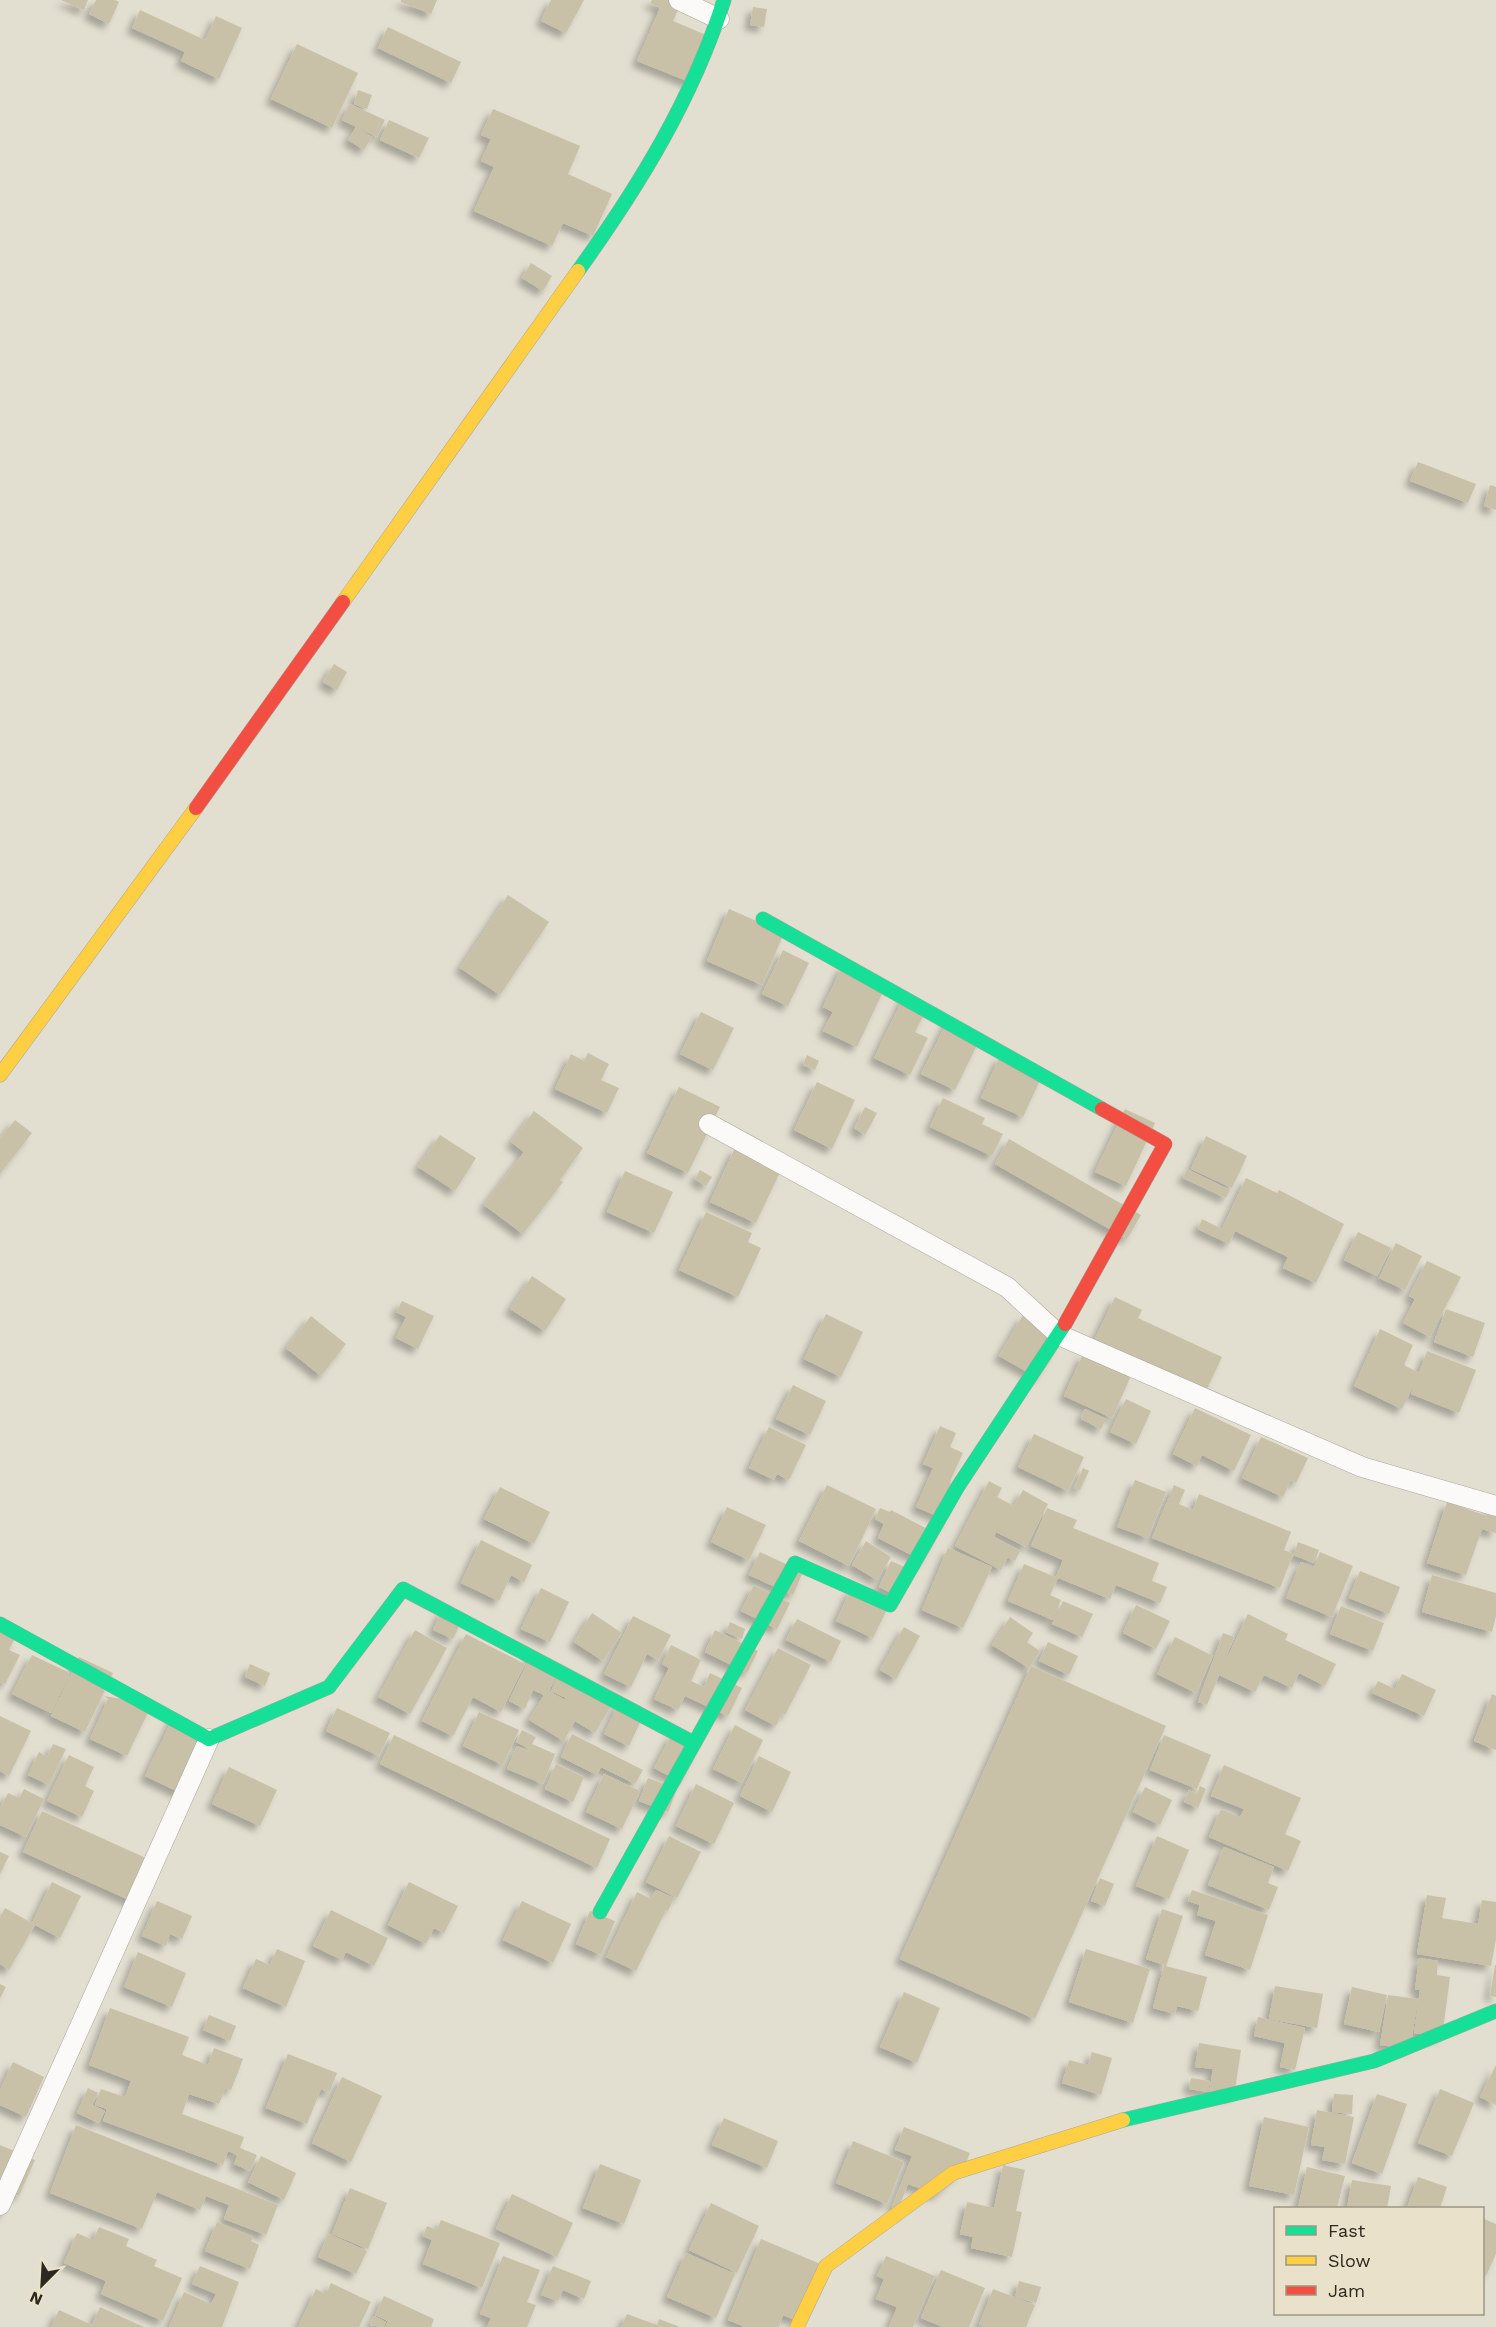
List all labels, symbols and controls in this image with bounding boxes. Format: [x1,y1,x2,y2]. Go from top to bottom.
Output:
legend [1274,2207,1484,2315]
text: Fast [1328,2220,1366,2241]
text: Slow [1328,2250,1371,2271]
north arrow [12,2255,72,2315]
text: Jam [1328,2280,1365,2301]
text: N [27,2287,45,2309]

